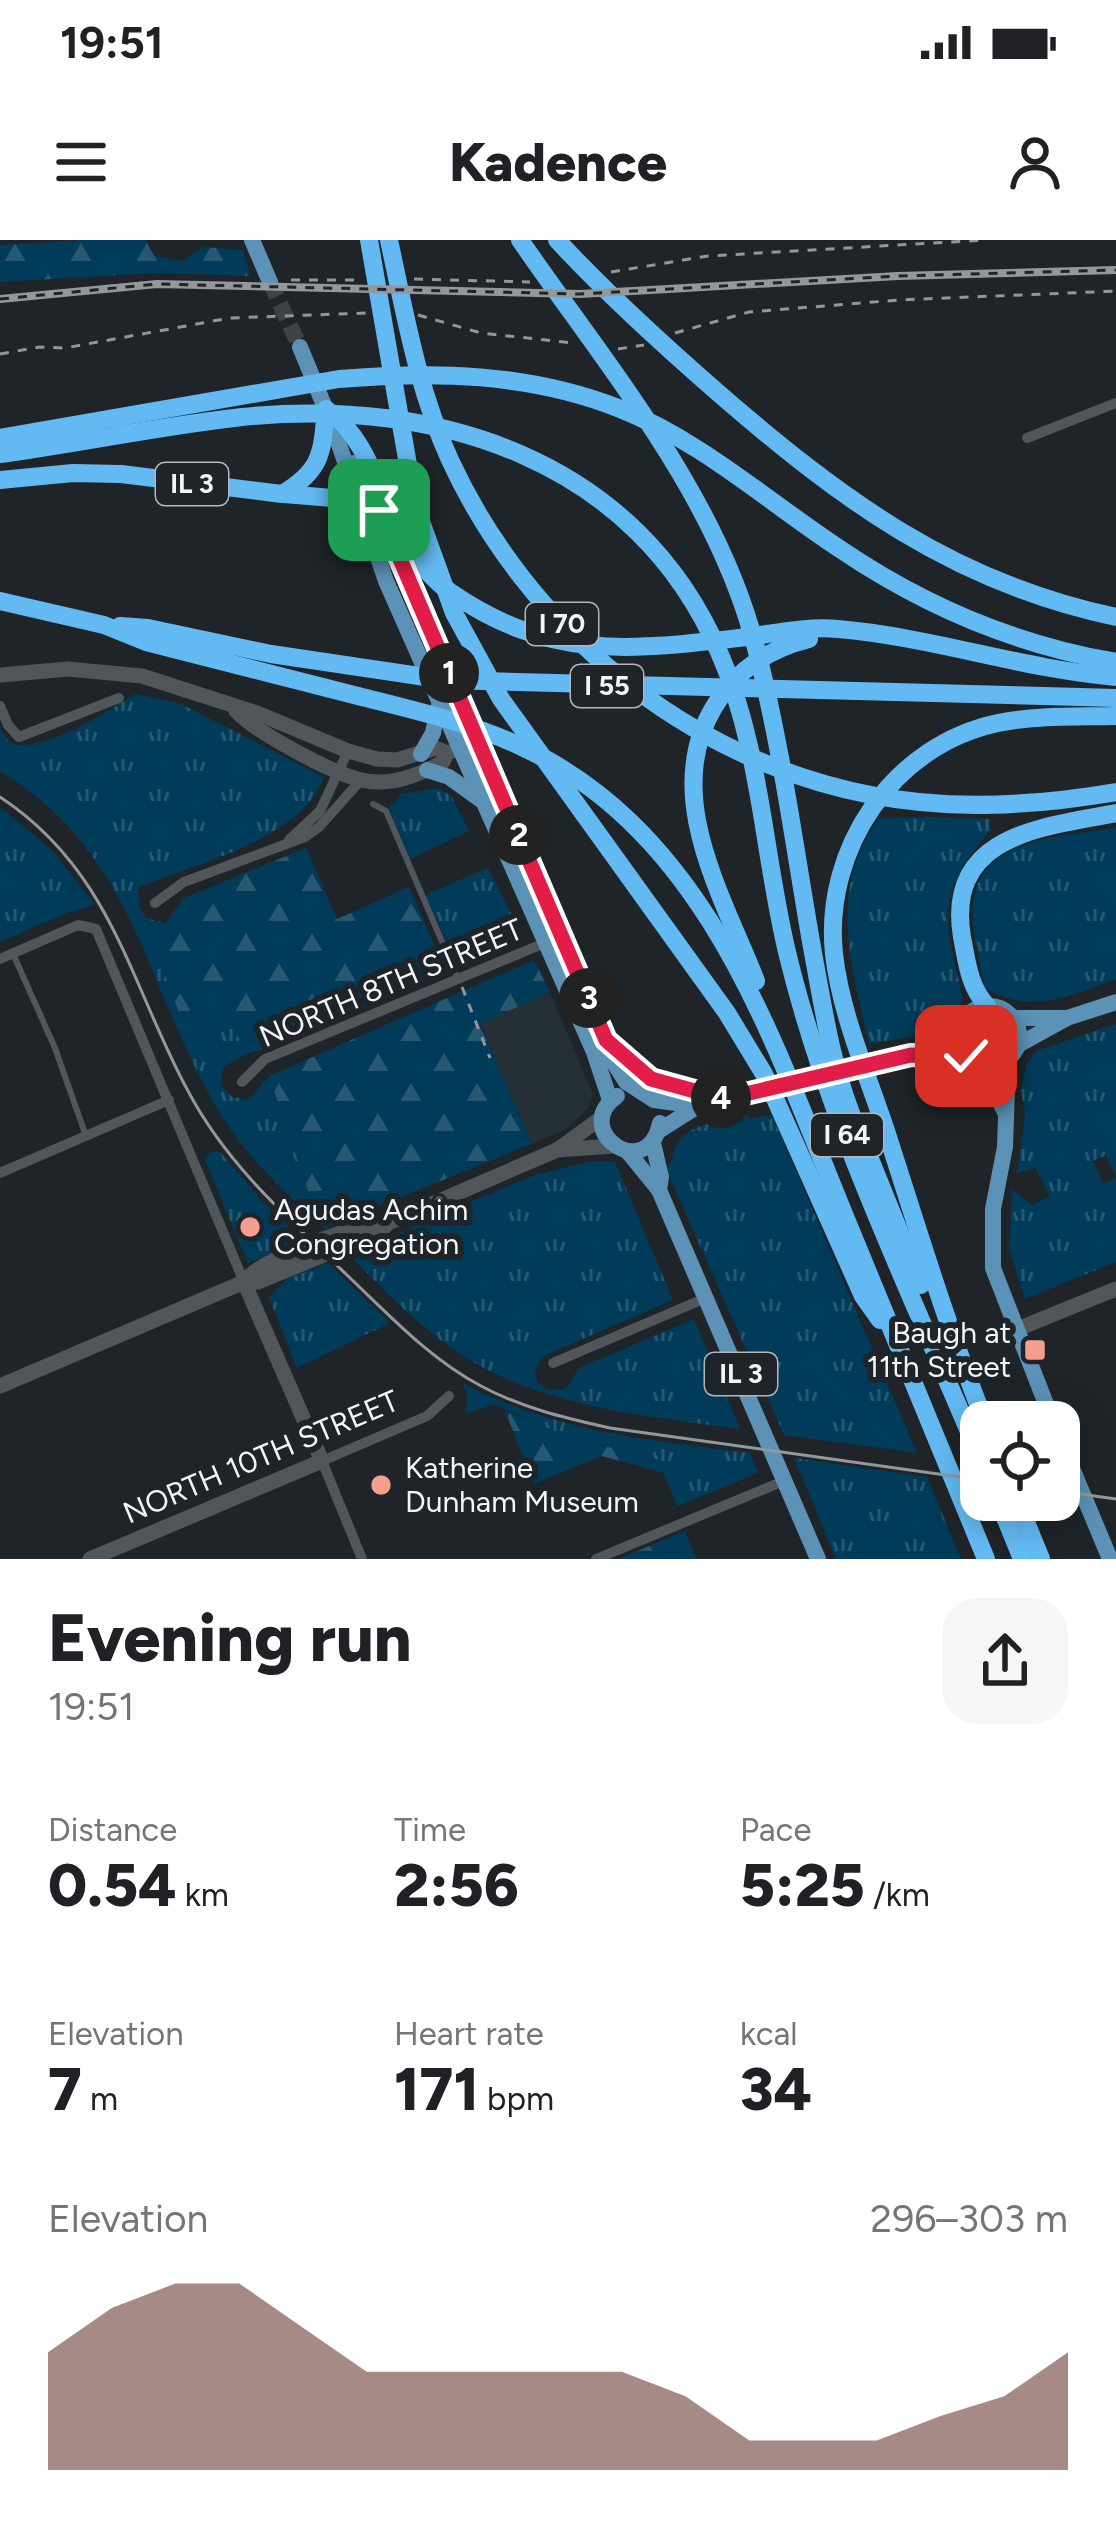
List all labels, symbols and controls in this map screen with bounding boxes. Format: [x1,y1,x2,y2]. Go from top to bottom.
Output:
text: 19:51 [60,15,164,69]
icon: menu [48,129,114,195]
icon: person [1002,129,1068,195]
text: Kadence [449,130,667,195]
pin [328,459,430,561]
road number: IL 3 [156,463,228,505]
icon: arrive [346,477,412,543]
road number: I 70 [526,603,598,645]
pin: 1 [419,643,479,703]
text: 1 [442,653,456,692]
road number: I 55 [571,665,643,707]
pin: 2 [489,805,549,865]
text: 2 [509,815,529,854]
street label: NORTH 8TH STREET [254,910,528,1055]
pin: 3 [559,968,619,1028]
text: 3 [580,978,598,1017]
pin [915,1005,1017,1107]
icon: check [933,1023,999,1089]
pin: 4 [691,1068,751,1128]
text: 4 [711,1078,731,1117]
road number: I 64 [811,1114,883,1156]
place label: Agudas Achim Congregation [274,1191,468,1262]
marker: Agudas Achim Congregation [237,1214,263,1240]
place label: Baugh at 11th Street [867,1314,1011,1385]
marker: Baugh at 11th Street [1022,1337,1048,1363]
road number: IL 3 [705,1353,777,1395]
street label: NORTH 10TH STREET [118,1382,405,1531]
map controls [960,1401,1080,1521]
button: locate [960,1401,1080,1521]
place label: Katherine Dunham Museum [405,1449,639,1520]
marker: Katherine Dunham Museum [368,1472,394,1498]
text: Evening run [48,1598,412,1678]
button: share [942,1598,1068,1724]
text: 19:51 [48,1683,135,1730]
text: Distance [48,1810,177,1849]
text: Time [394,1810,466,1849]
text: Pace [740,1810,811,1849]
text: 0.54 [48,1849,177,1921]
text: 2:56 [394,1849,519,1921]
text: 5:25 [740,1849,865,1921]
text: km [177,1875,229,1914]
text: /km [865,1875,930,1914]
text: Elevation [48,2014,184,2053]
text: Heart rate [394,2014,544,2053]
text: kcal [740,2014,798,2053]
text: 7 [48,2053,82,2125]
text: 171 [394,2053,479,2125]
text: 34 [740,2053,812,2125]
text: m [82,2079,118,2118]
text: bpm [479,2079,554,2118]
text: Elevation [48,2195,208,2242]
text: 296–303 m [870,2195,1068,2242]

